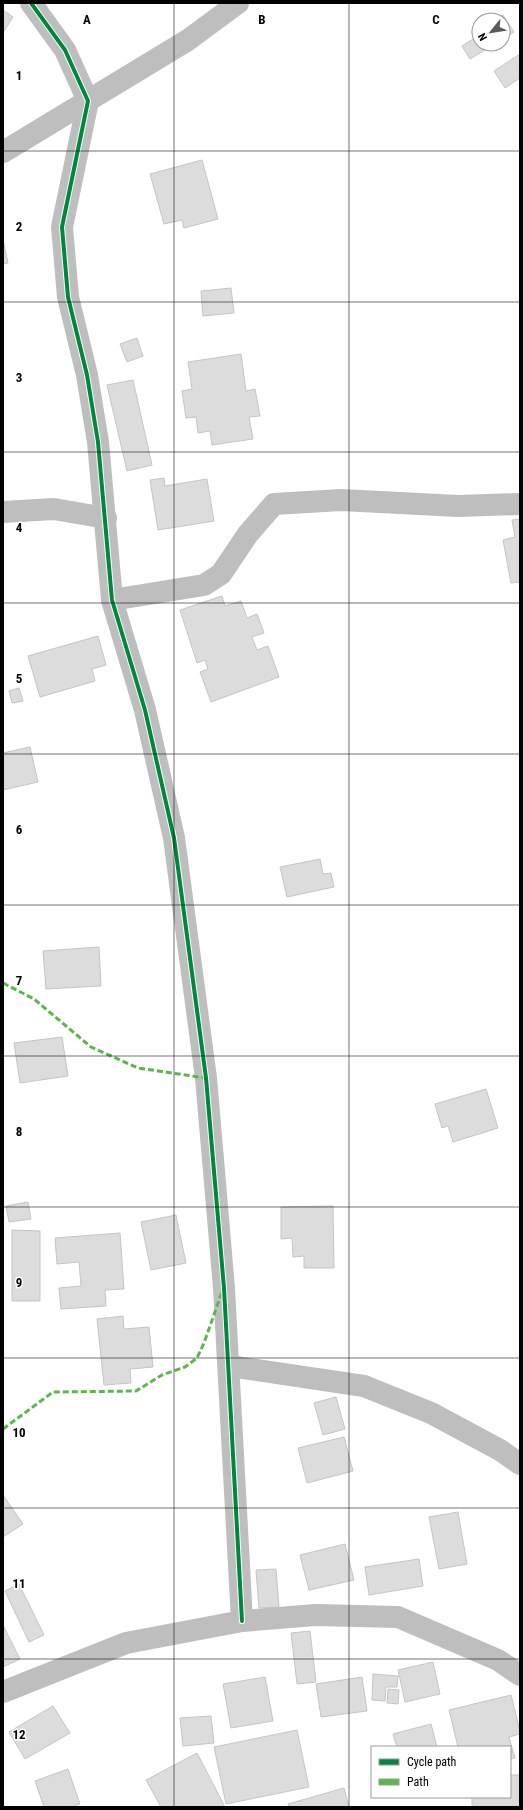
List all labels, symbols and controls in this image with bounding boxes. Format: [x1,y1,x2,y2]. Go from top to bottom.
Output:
text: A [83,12,91,27]
text: B [258,12,266,27]
text: C [432,12,440,27]
north arrow [471,12,511,52]
text: N [475,30,490,43]
text: 1 [16,68,22,83]
text: 2 [16,219,23,234]
text: 3 [16,370,22,385]
text: 4 [16,520,23,535]
text: 5 [16,671,23,686]
text: 6 [16,822,23,837]
text: 7 [16,973,23,988]
text: 8 [16,1124,22,1139]
text: 9 [16,1275,22,1290]
text: 10 [12,1425,26,1440]
text: 11 [12,1576,26,1591]
text: 12 [12,1727,26,1742]
legend [371,1746,511,1798]
text: Cycle path [407,1755,457,1769]
text: Path [407,1775,429,1789]

